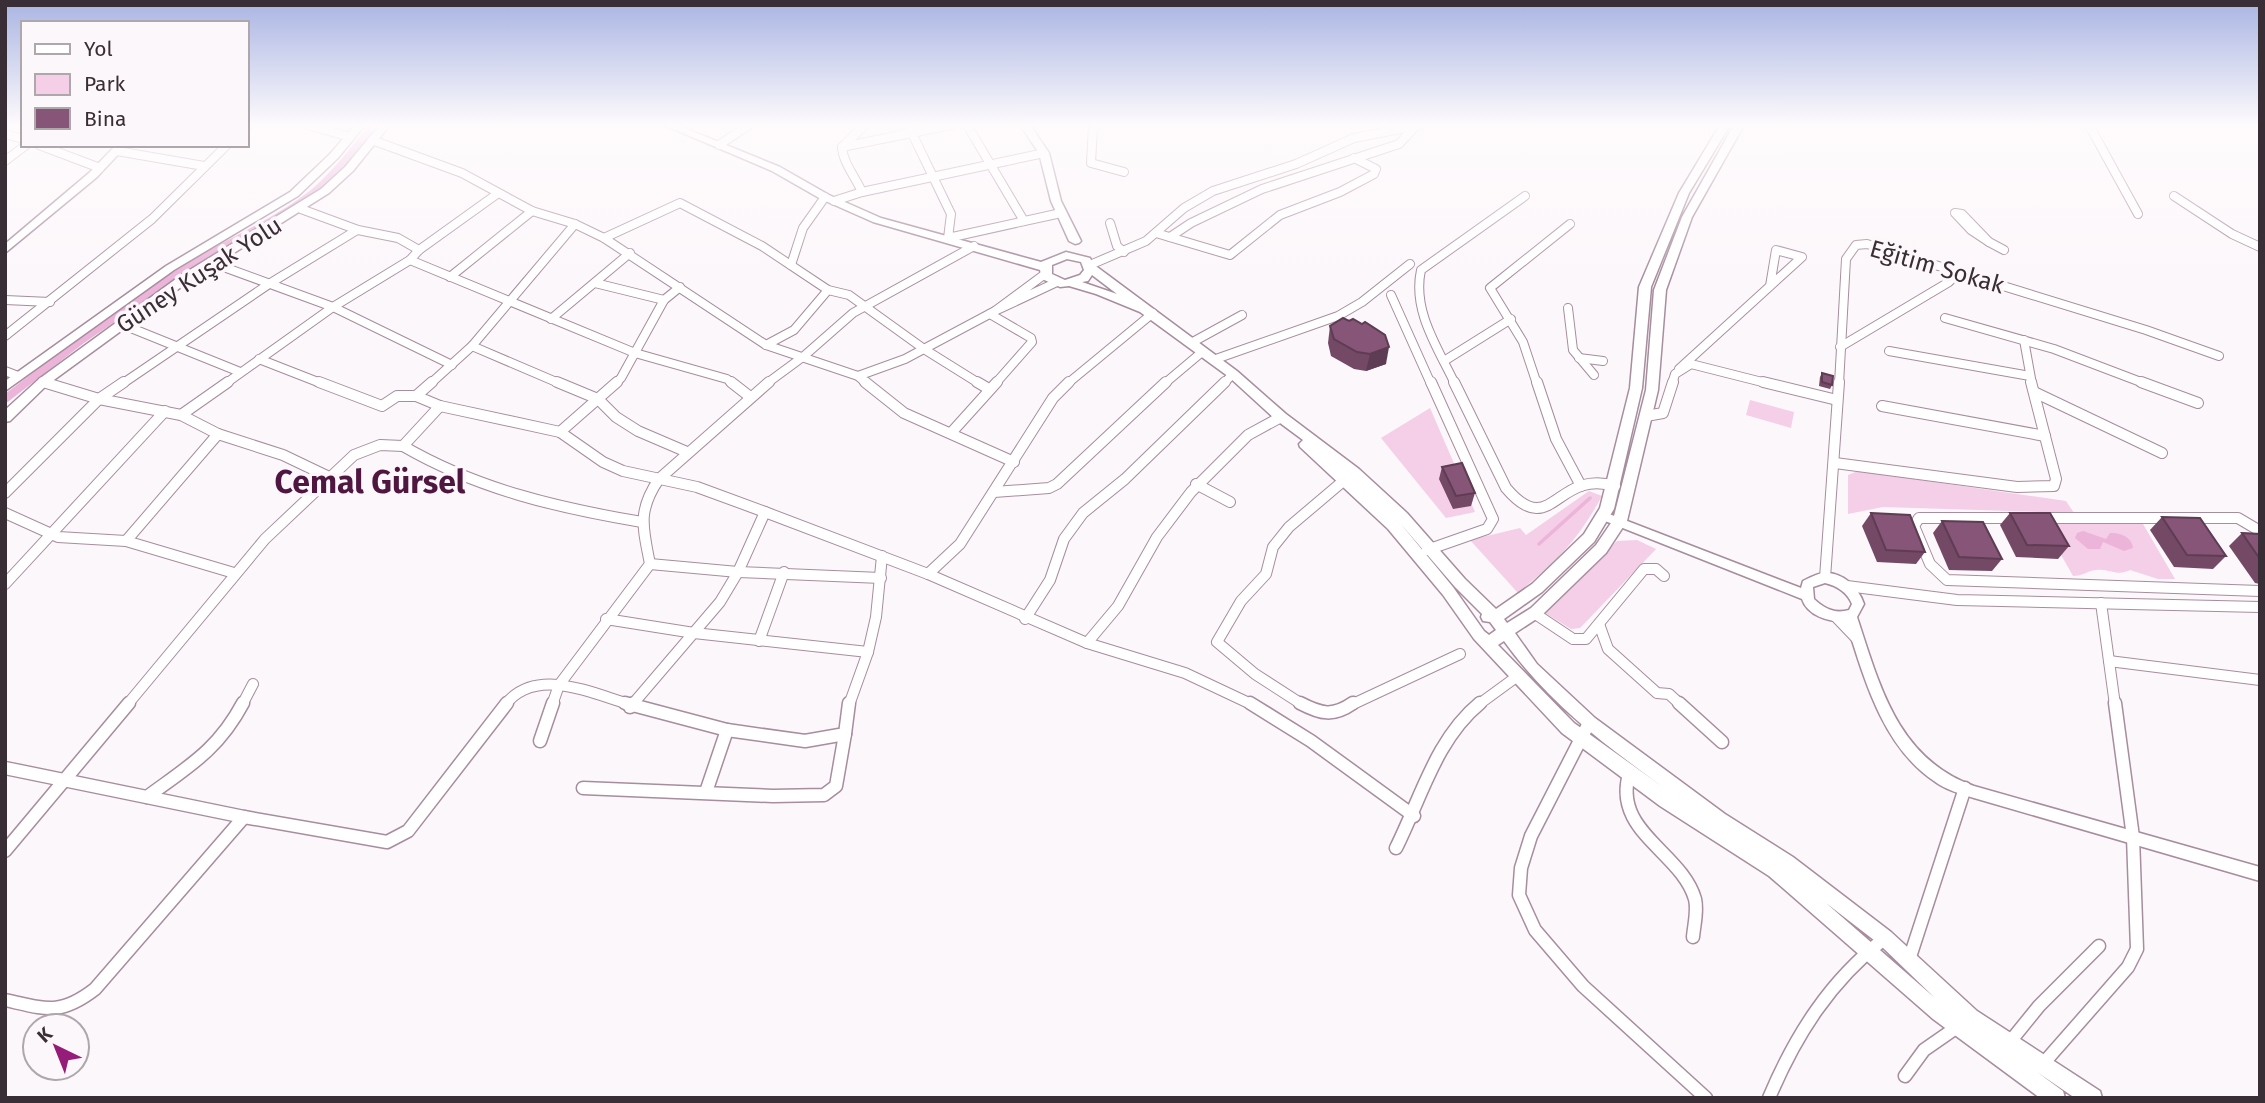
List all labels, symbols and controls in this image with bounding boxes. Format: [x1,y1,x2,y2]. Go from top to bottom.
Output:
legend [21,21,248,147]
text: Yol [84,36,113,62]
text: Park [84,71,126,97]
text: Bina [84,106,126,132]
street label: Güney Kuşak Yolu [111,211,287,339]
street label: Eğitim Sokak [1867,234,2008,300]
district label: Cemal Gürsel [275,463,466,501]
north arrow [21,1012,91,1082]
text: K [33,1022,58,1047]

